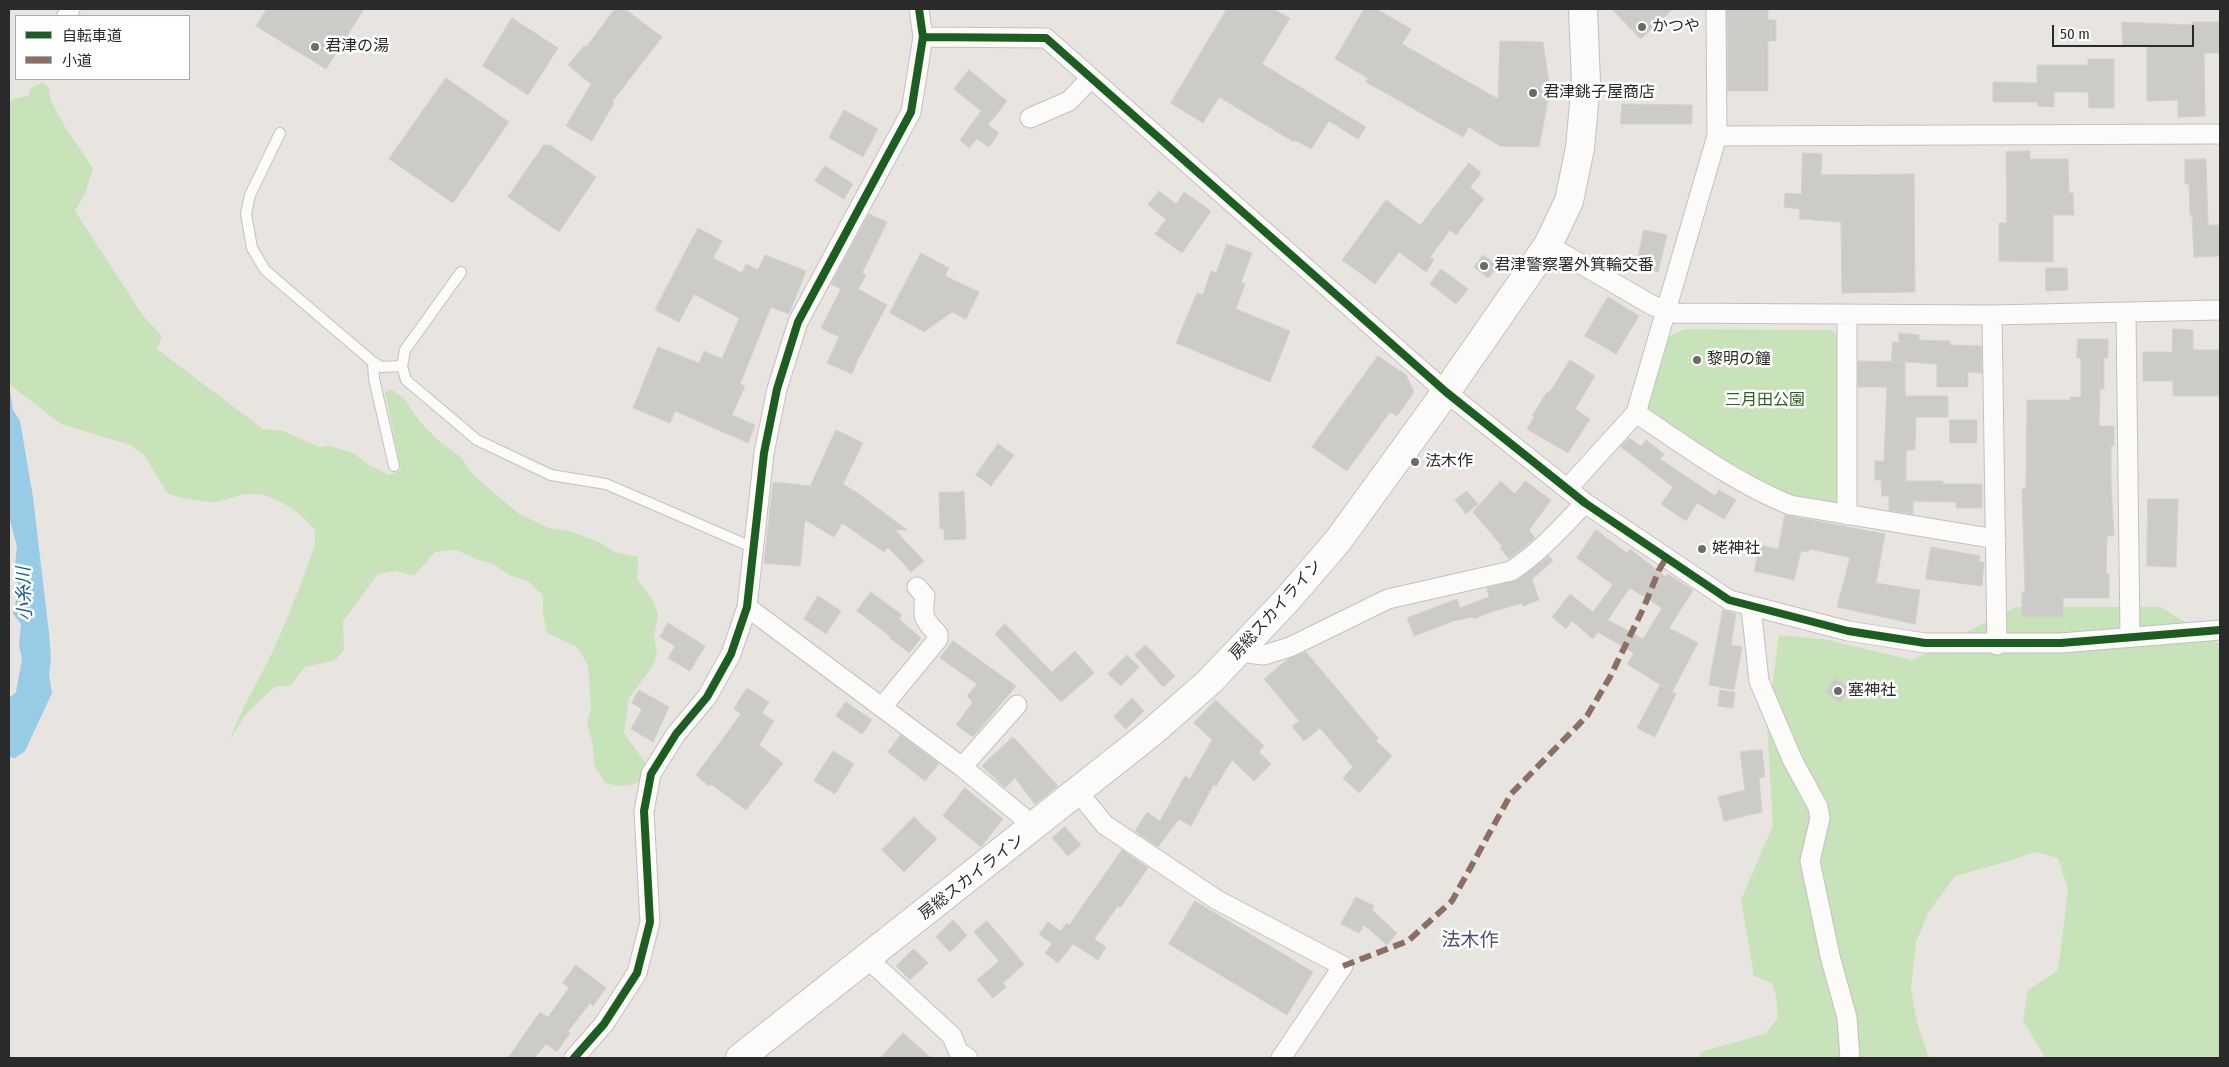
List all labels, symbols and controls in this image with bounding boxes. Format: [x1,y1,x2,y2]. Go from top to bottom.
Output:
legend [15,15,190,80]
scale bar [2054,15,2196,47]
place label: かつや [1652,17,1700,37]
marker: かつや [1636,21,1648,33]
text: 50 m [2060,25,2090,43]
text: 自転車道 [62,27,122,45]
place label: 君津の湯 [325,37,389,57]
marker: 君津の湯 [309,41,321,53]
text: 小道 [62,52,92,70]
place label: 君津銚子屋商店 [1543,83,1655,103]
marker: 君津銚子屋商店 [1527,87,1539,99]
place label: 君津警察署外箕輪交番 [1494,256,1654,276]
marker: 君津警察署外箕輪交番 [1478,260,1490,272]
place label: 黎明の鐘 [1707,350,1771,370]
marker: 黎明の鐘 [1691,354,1703,366]
park label: 三月田公園 [1725,391,1805,411]
place label: 法木作 [1425,452,1473,472]
marker: 法木作 [1409,456,1421,468]
place label: 姥神社 [1712,539,1760,559]
marker: 姥神社 [1696,543,1708,555]
street label: 房総スカイライン [1226,556,1326,664]
water label: 小糸川 [13,567,37,621]
place label: 塞神社 [1848,681,1896,701]
marker: 塞神社 [1832,685,1844,697]
street label: 房総スカイライン [916,830,1028,924]
district label: 法木作 [1442,930,1498,952]

